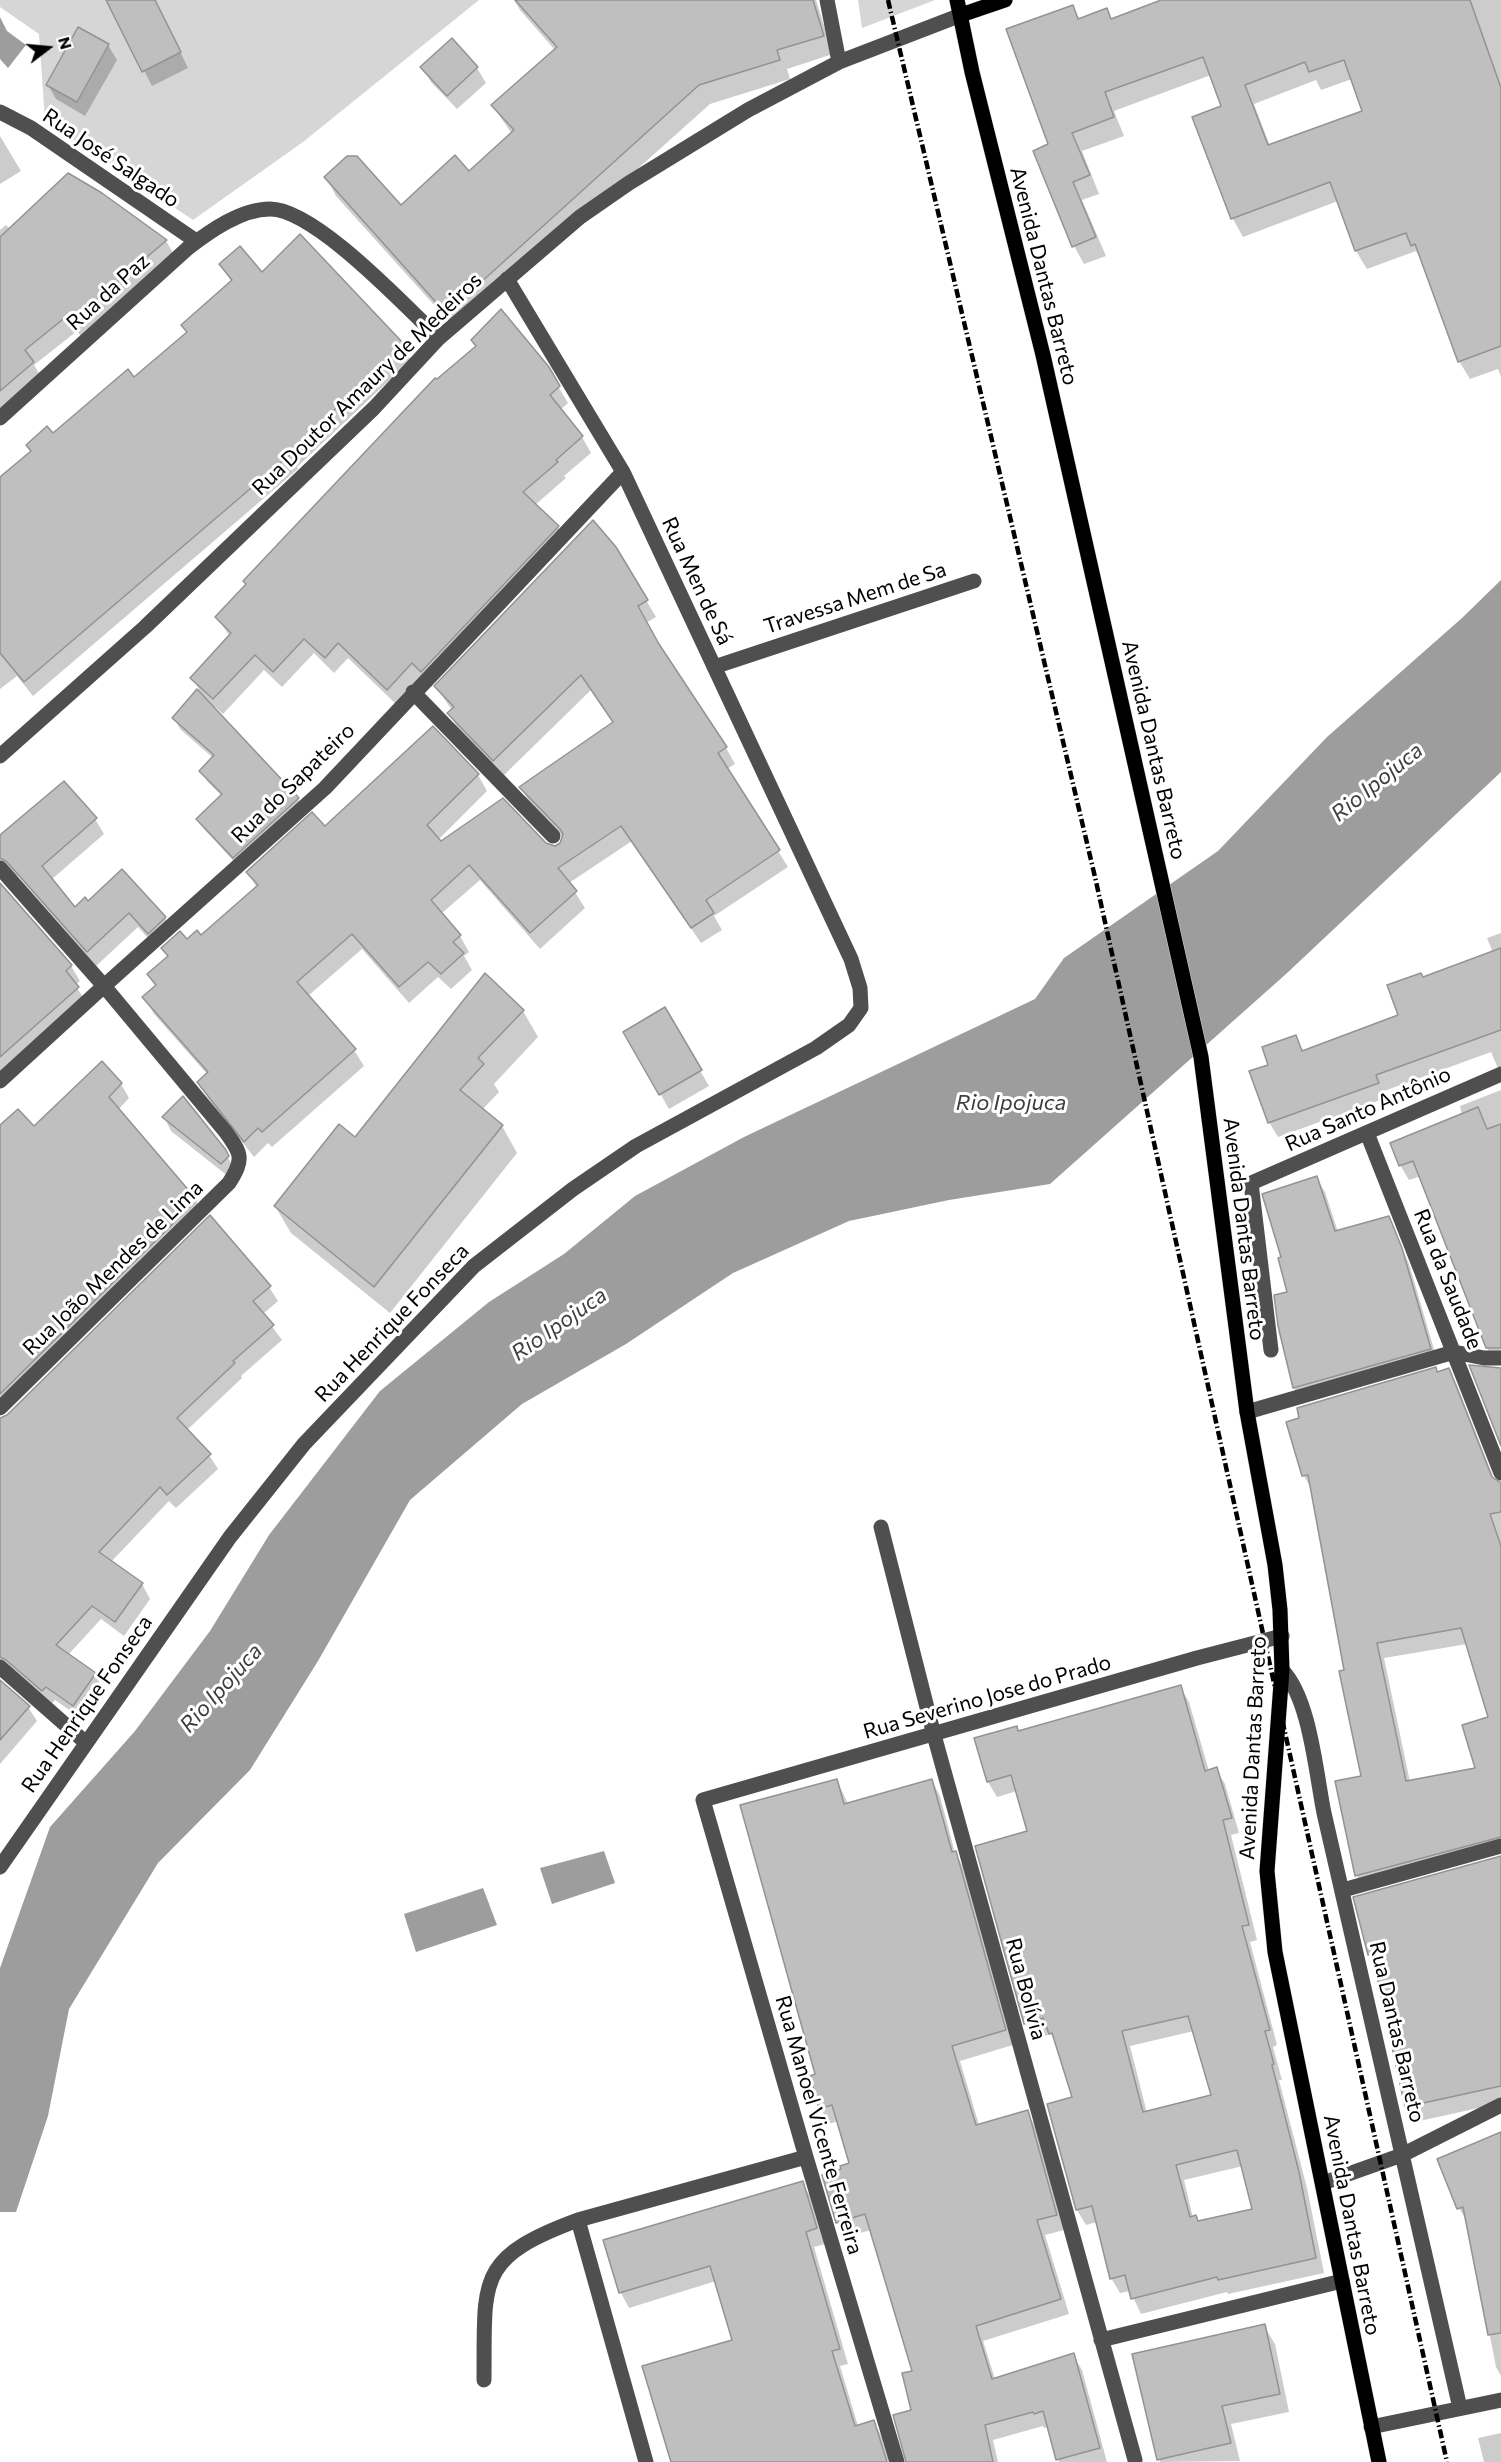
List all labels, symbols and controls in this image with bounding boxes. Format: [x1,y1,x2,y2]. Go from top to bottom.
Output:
north arrow [18,18,78,78]
text: N [55,35,77,51]
street label: Rua José Salgado [38,103,184,213]
street label: Avenida Dantas Barreto [1005,164,1083,388]
street label: Rua da Paz [62,248,154,336]
street label: Rua Doutor Amaury de Medeiros [247,267,487,501]
street label: Rua Men de Sá [656,513,738,649]
street label: Travessa Mem de Sa [761,557,949,639]
street label: Avenida Dantas Barreto [1116,638,1192,862]
street label: Rua do Sapateiro [226,718,360,848]
water label: Rio Ipojuca [1326,737,1428,827]
street label: Rua Santo Antônio [1281,1061,1455,1157]
water label: Rio Ipojuca [956,1090,1066,1116]
street label: Avenida Dantas Barreto [1218,1116,1270,1342]
street label: Rua João Mendes de Lima [18,1175,208,1361]
street label: Rua da Saudade [1408,1205,1488,1353]
street label: Rua Henrique Fonseca [310,1239,474,1407]
water label: Rio Ipojuca [506,1282,612,1366]
street label: Rua Henrique Fonseca [16,1611,158,1797]
street label: Avenida Dantas Barreto [1235,1635,1271,1861]
water label: Rio Ipojuca [174,1638,268,1738]
street label: Rua Severino Jose do Prado [860,1650,1114,1744]
street label: Rua Bolívia [1000,1935,1052,2043]
street label: Rua Dantas Barreto [1364,1939,1430,2125]
street label: Rua Manoel Vicente Ferreira [770,1993,868,2257]
street label: Avenida Dantas Barreto [1318,2113,1386,2337]

